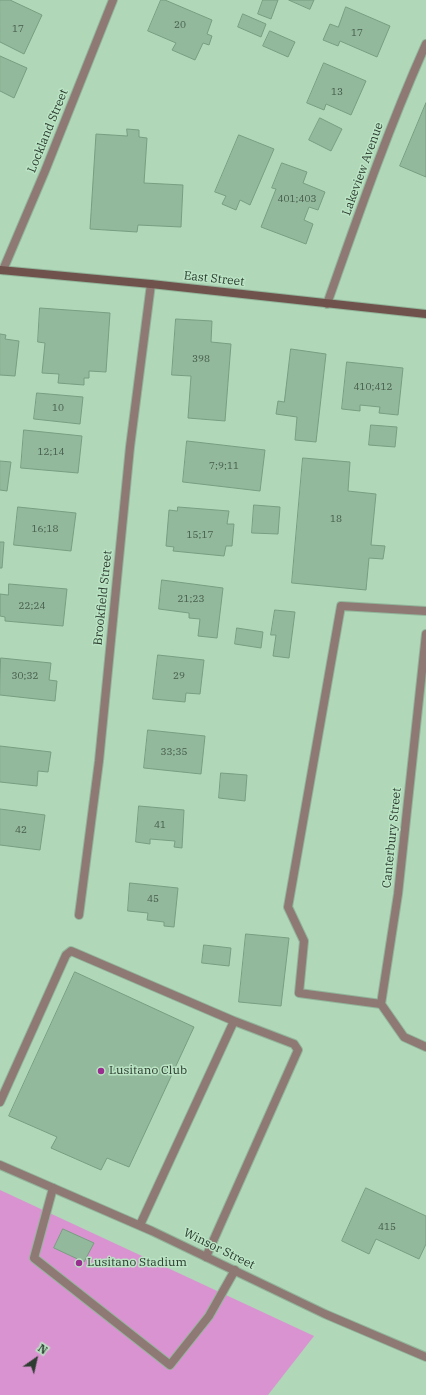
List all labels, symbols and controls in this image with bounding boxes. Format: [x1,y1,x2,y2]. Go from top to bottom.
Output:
house number: 20 [174,19,186,31]
house number: 17 [12,23,24,35]
house number: 17 [351,27,363,39]
house number: 13 [331,86,343,98]
street label: Lockland Street [25,87,71,175]
street label: Lakeview Avenue [340,121,386,217]
house number: 401;403 [278,193,316,205]
street label: East Street [183,269,245,289]
house number: 398 [192,353,210,365]
house number: 410;412 [354,381,392,393]
house number: 10 [52,402,64,414]
house number: 12;14 [38,446,64,458]
house number: 7;9;11 [209,460,239,472]
house number: 18 [330,513,342,525]
house number: 16;18 [32,523,58,535]
house number: 15;17 [187,529,213,541]
street label: Brookfield Street [91,550,115,646]
house number: 21;23 [178,593,204,605]
house number: 22;24 [19,600,45,612]
house number: 30;32 [12,670,38,682]
house number: 29 [173,670,185,682]
house number: 33;35 [161,746,187,758]
street label: Canterbury Street [380,787,404,889]
house number: 41 [154,819,166,831]
house number: 42 [15,824,27,836]
house number: 45 [147,893,159,905]
place label: Lusitano Club [109,1064,187,1078]
marker: Lusitano Club [96,1066,106,1076]
house number: 415 [378,1221,396,1233]
street label: Winsor Street [181,1226,257,1272]
place label: Lusitano Stadium [87,1256,187,1270]
marker: Lusitano Stadium [74,1258,84,1268]
north arrow [16,1339,56,1379]
text: N [35,1341,50,1357]

